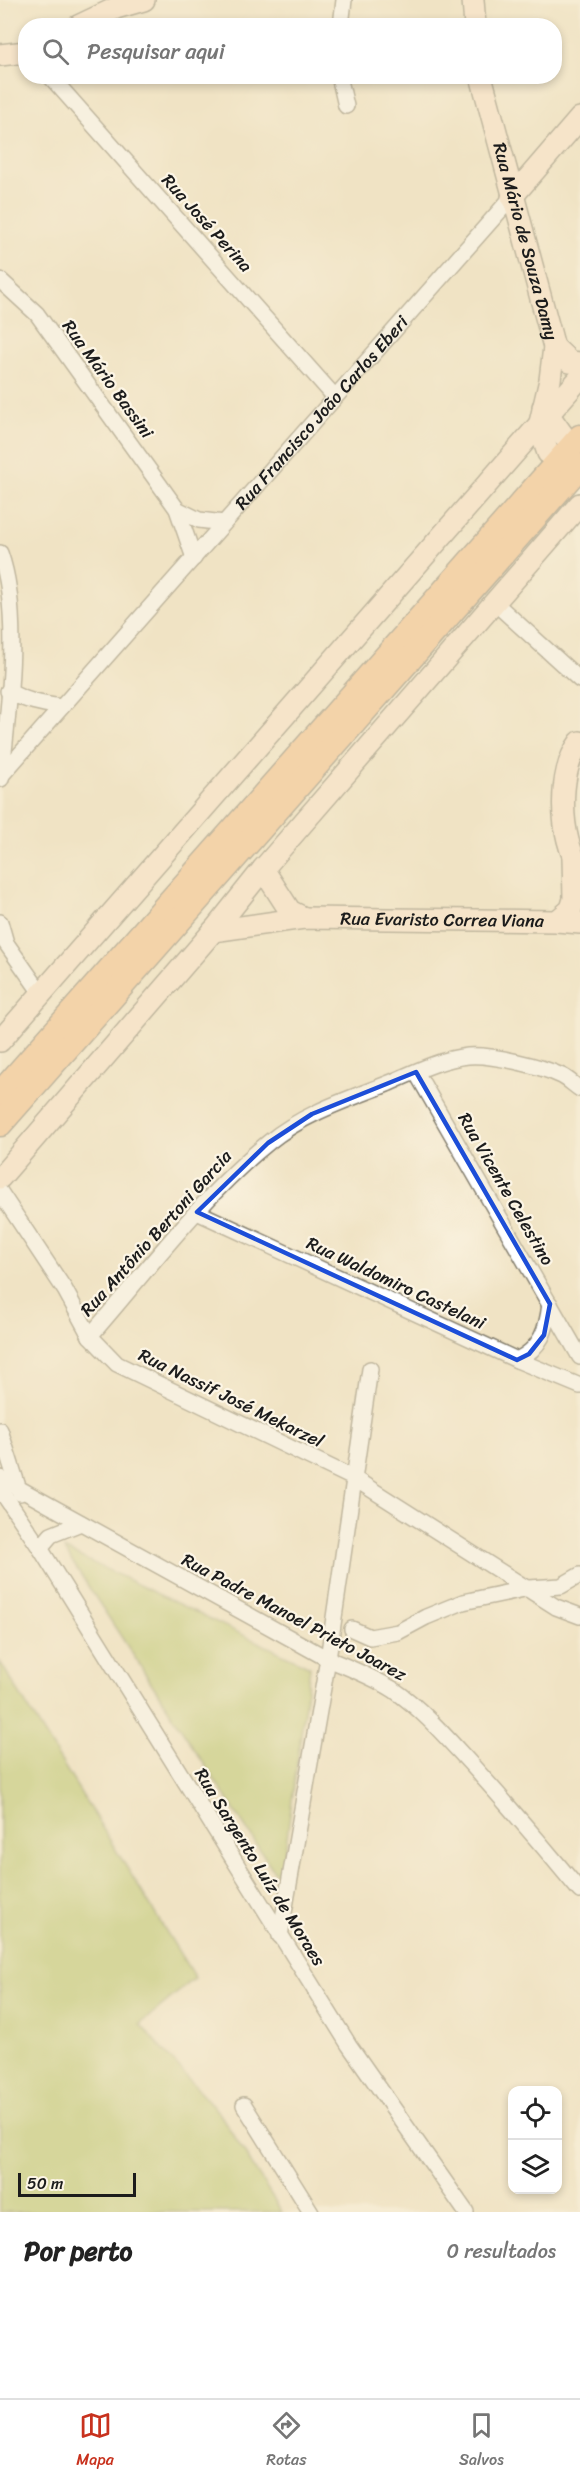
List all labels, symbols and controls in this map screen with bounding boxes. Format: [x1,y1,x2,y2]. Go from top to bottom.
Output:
search box [18,18,562,84]
text: Pesquisar aqui [87,32,225,71]
icon: search [39,35,72,68]
street label: Rua Mário de Souza Damy [484,139,568,344]
street label: Rua José Perina [153,166,261,280]
street label: Rua Francisco João Carlos Eberi [227,307,417,517]
street label: Rua Mário Bassini [54,313,163,446]
street label: Rua Evaristo Correa Viana [340,902,545,937]
street label: Rua Vicente Celestino [449,1106,563,1272]
street label: Rua Antônio Bertoni Garcia [72,1141,241,1324]
street label: Rua Waldomiro Castelani [301,1227,492,1339]
street label: Rua Nassif José Mekarzel [133,1339,330,1457]
street label: Rua Padre Manoel Prieto Joarez [176,1544,413,1690]
street label: Rua Sargento Luíz de Moraes [186,1761,335,1973]
map controls [508,2086,562,2194]
button: locate [508,2086,562,2140]
button: layers [508,2140,562,2194]
text: 50 m [27,2169,63,2198]
scale bar [18,2170,136,2198]
text: Por perto [24,2228,132,2274]
text: 0 resultados [446,2234,556,2269]
tab: Mapa [76,2409,114,2474]
tab: Rotas [266,2409,307,2474]
tab: Salvos [459,2409,504,2474]

